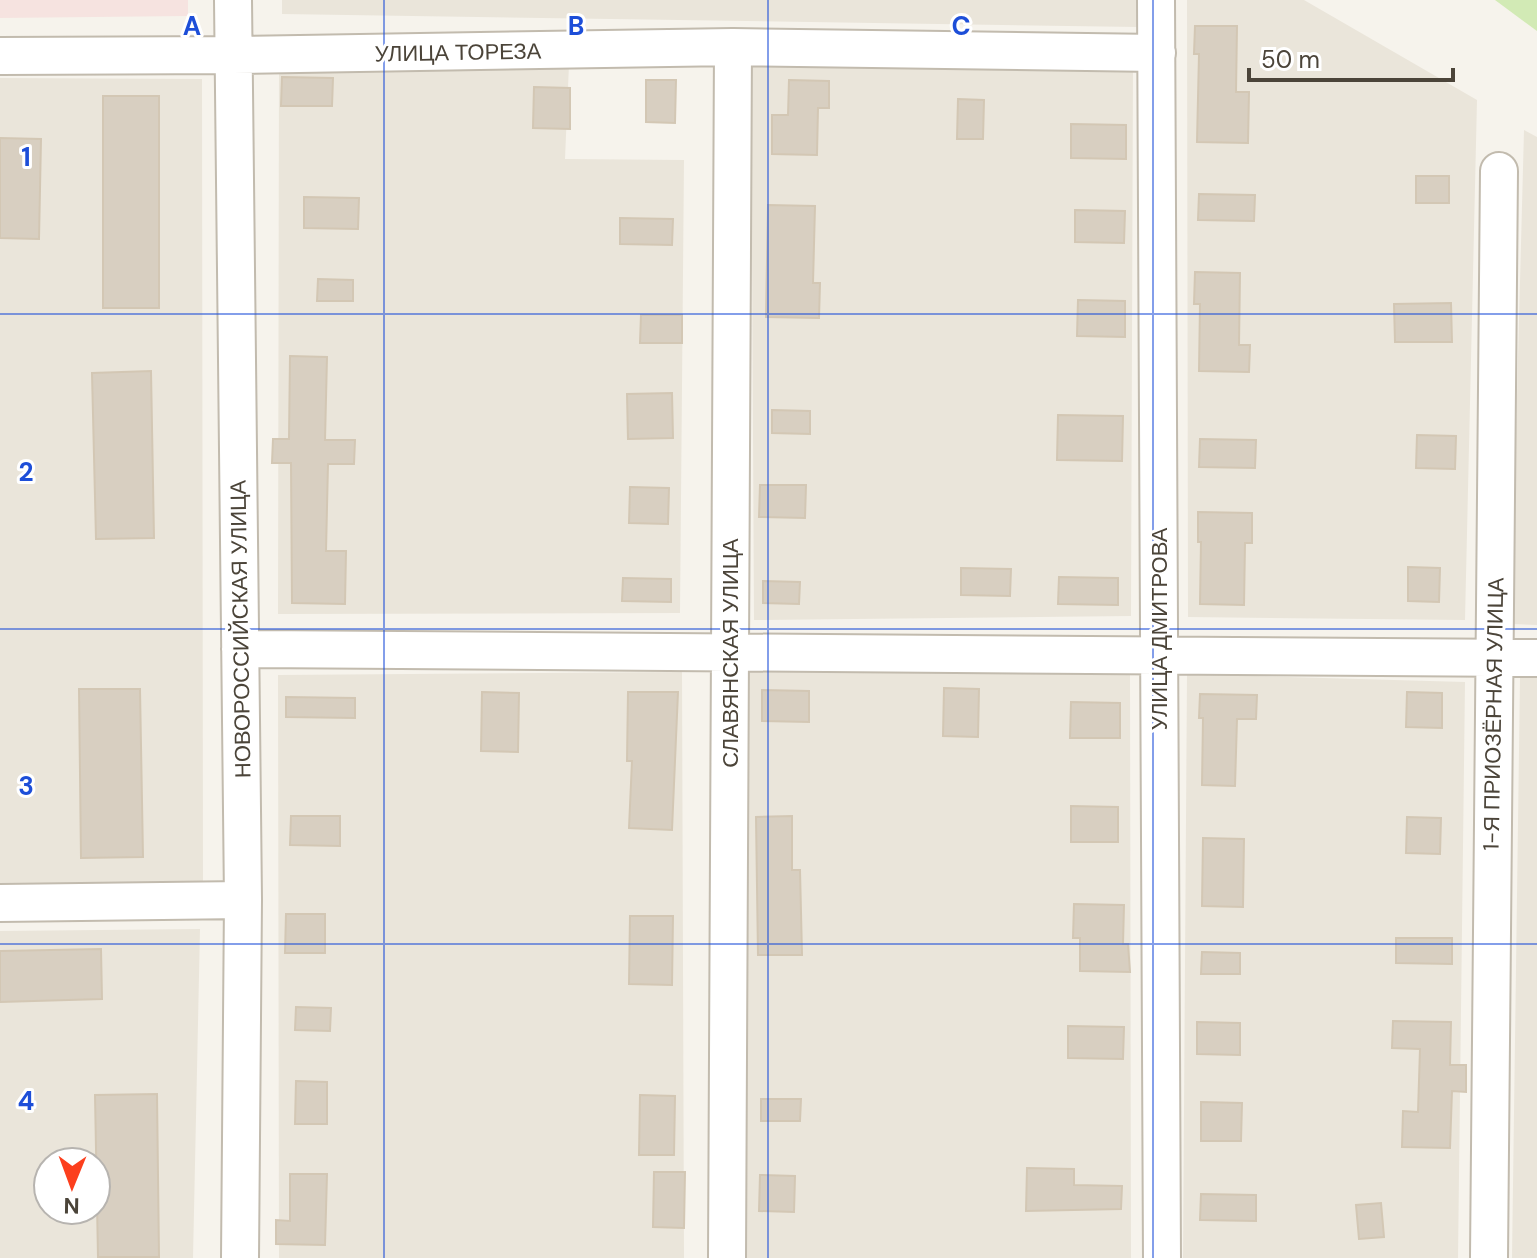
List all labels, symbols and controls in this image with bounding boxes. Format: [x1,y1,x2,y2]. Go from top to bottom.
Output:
text: A [183,9,201,43]
text: B [568,9,584,43]
text: C [951,9,971,43]
scale bar [1249,32,1453,82]
street label: УЛИЦА ТОРЕЗА [374,37,542,68]
text: 50 m [1261,44,1320,75]
text: 1 [21,140,31,174]
text: 2 [18,455,34,489]
street label: НОВОРОССИЙСКАЯ УЛИЦА [223,479,258,778]
street label: УЛИЦА ДМИТРОВА [1145,527,1174,730]
street label: СЛАВЯНСКАЯ УЛИЦА [716,538,745,768]
street label: 1-Я ПРИОЗЁРНАЯ УЛИЦА [1477,577,1510,851]
text: 3 [18,769,34,803]
text: 4 [18,1084,34,1118]
north arrow [32,1146,112,1226]
text: N [63,1191,80,1220]

